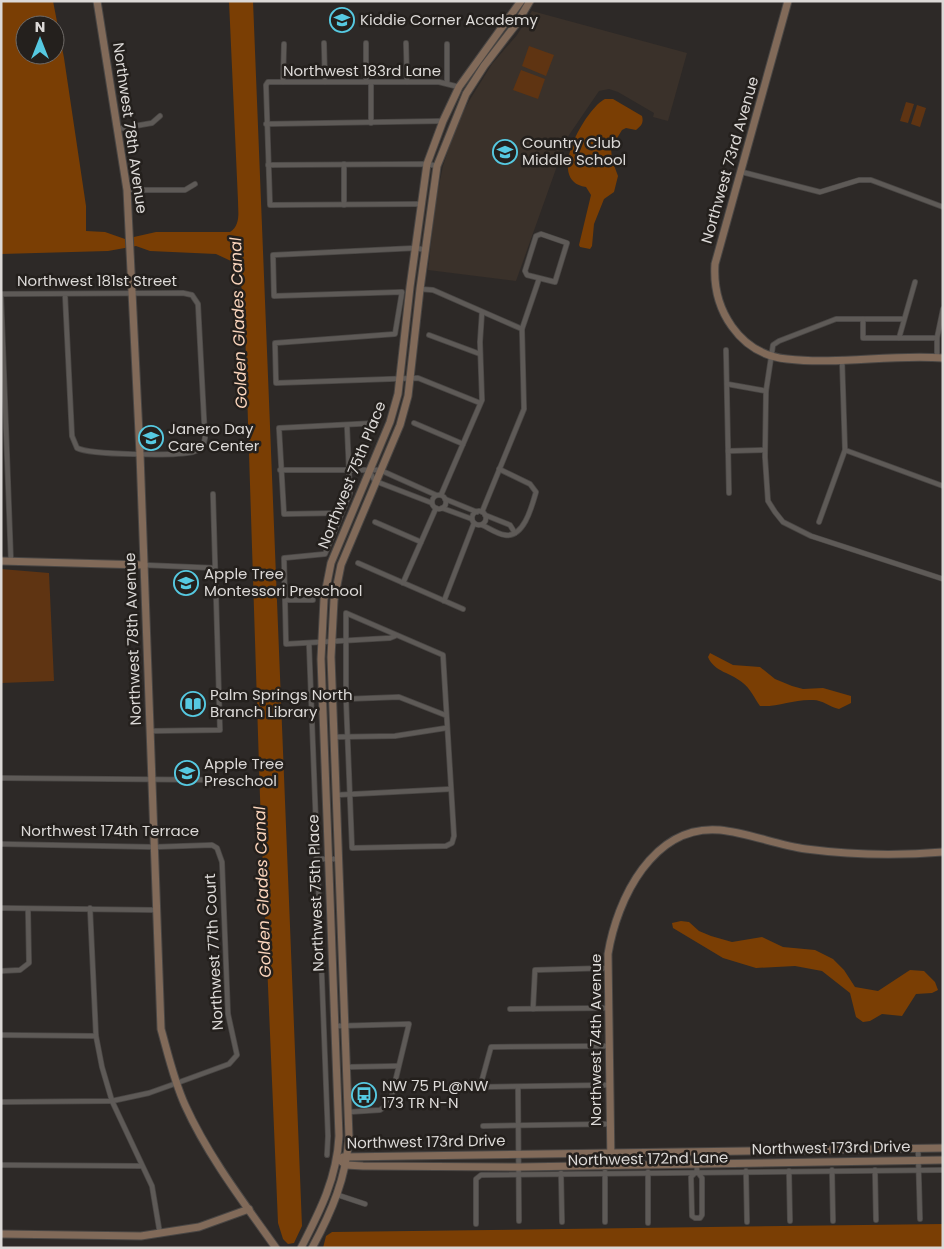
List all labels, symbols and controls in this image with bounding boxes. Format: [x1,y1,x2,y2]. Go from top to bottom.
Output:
school or university icon: Kiddie Corner Academy [329,7,355,33]
place label: Kiddie Corner Academy [360,9,538,30]
north arrow [15,15,65,65]
text: N [35,17,45,37]
street label: Northwest 78th Avenue [108,41,153,215]
street label: Northwest 183rd Lane [283,60,441,81]
street label: Northwest 73rd Avenue [696,74,763,246]
place label: Country Club Middle School [522,132,626,170]
school or university icon: Country Club Middle School [492,139,518,165]
water label: Golden Glades Canal [224,237,253,409]
street label: Northwest 181st Street [17,270,177,291]
street label: Northwest 75th Place [312,398,391,552]
place label: Janero Day Care Center [168,418,260,456]
school or university icon: Janero Day Care Center [138,425,164,451]
street label: Northwest 78th Avenue [119,552,146,726]
place label: Apple Tree Montessori Preschool [204,563,362,601]
school or university icon: Apple Tree Montessori Preschool [173,570,199,596]
place label: Palm Springs North Branch Library [210,684,353,722]
library icon: Palm Springs North Branch Library [180,691,206,717]
place label: Apple Tree Preschool [204,753,284,791]
school or university icon: Apple Tree Preschool [174,760,200,786]
water label: Golden Glades Canal [248,806,277,978]
street label: Northwest 75th Place [302,814,329,972]
street label: Northwest 174th Terrace [21,820,199,841]
street label: Northwest 77th Court [199,873,228,1031]
street label: Northwest 74th Avenue [585,954,606,1126]
place label: NW 75 PL@NW 173 TR N-N [382,1075,489,1113]
bus stop icon: NW 75 PL@NW 173 TR N-N [351,1082,377,1108]
street label: Northwest 173rd Drive [346,1130,506,1153]
street label: Northwest 173rd Drive [751,1136,911,1159]
street label: Northwest 172nd Lane [568,1147,728,1170]

